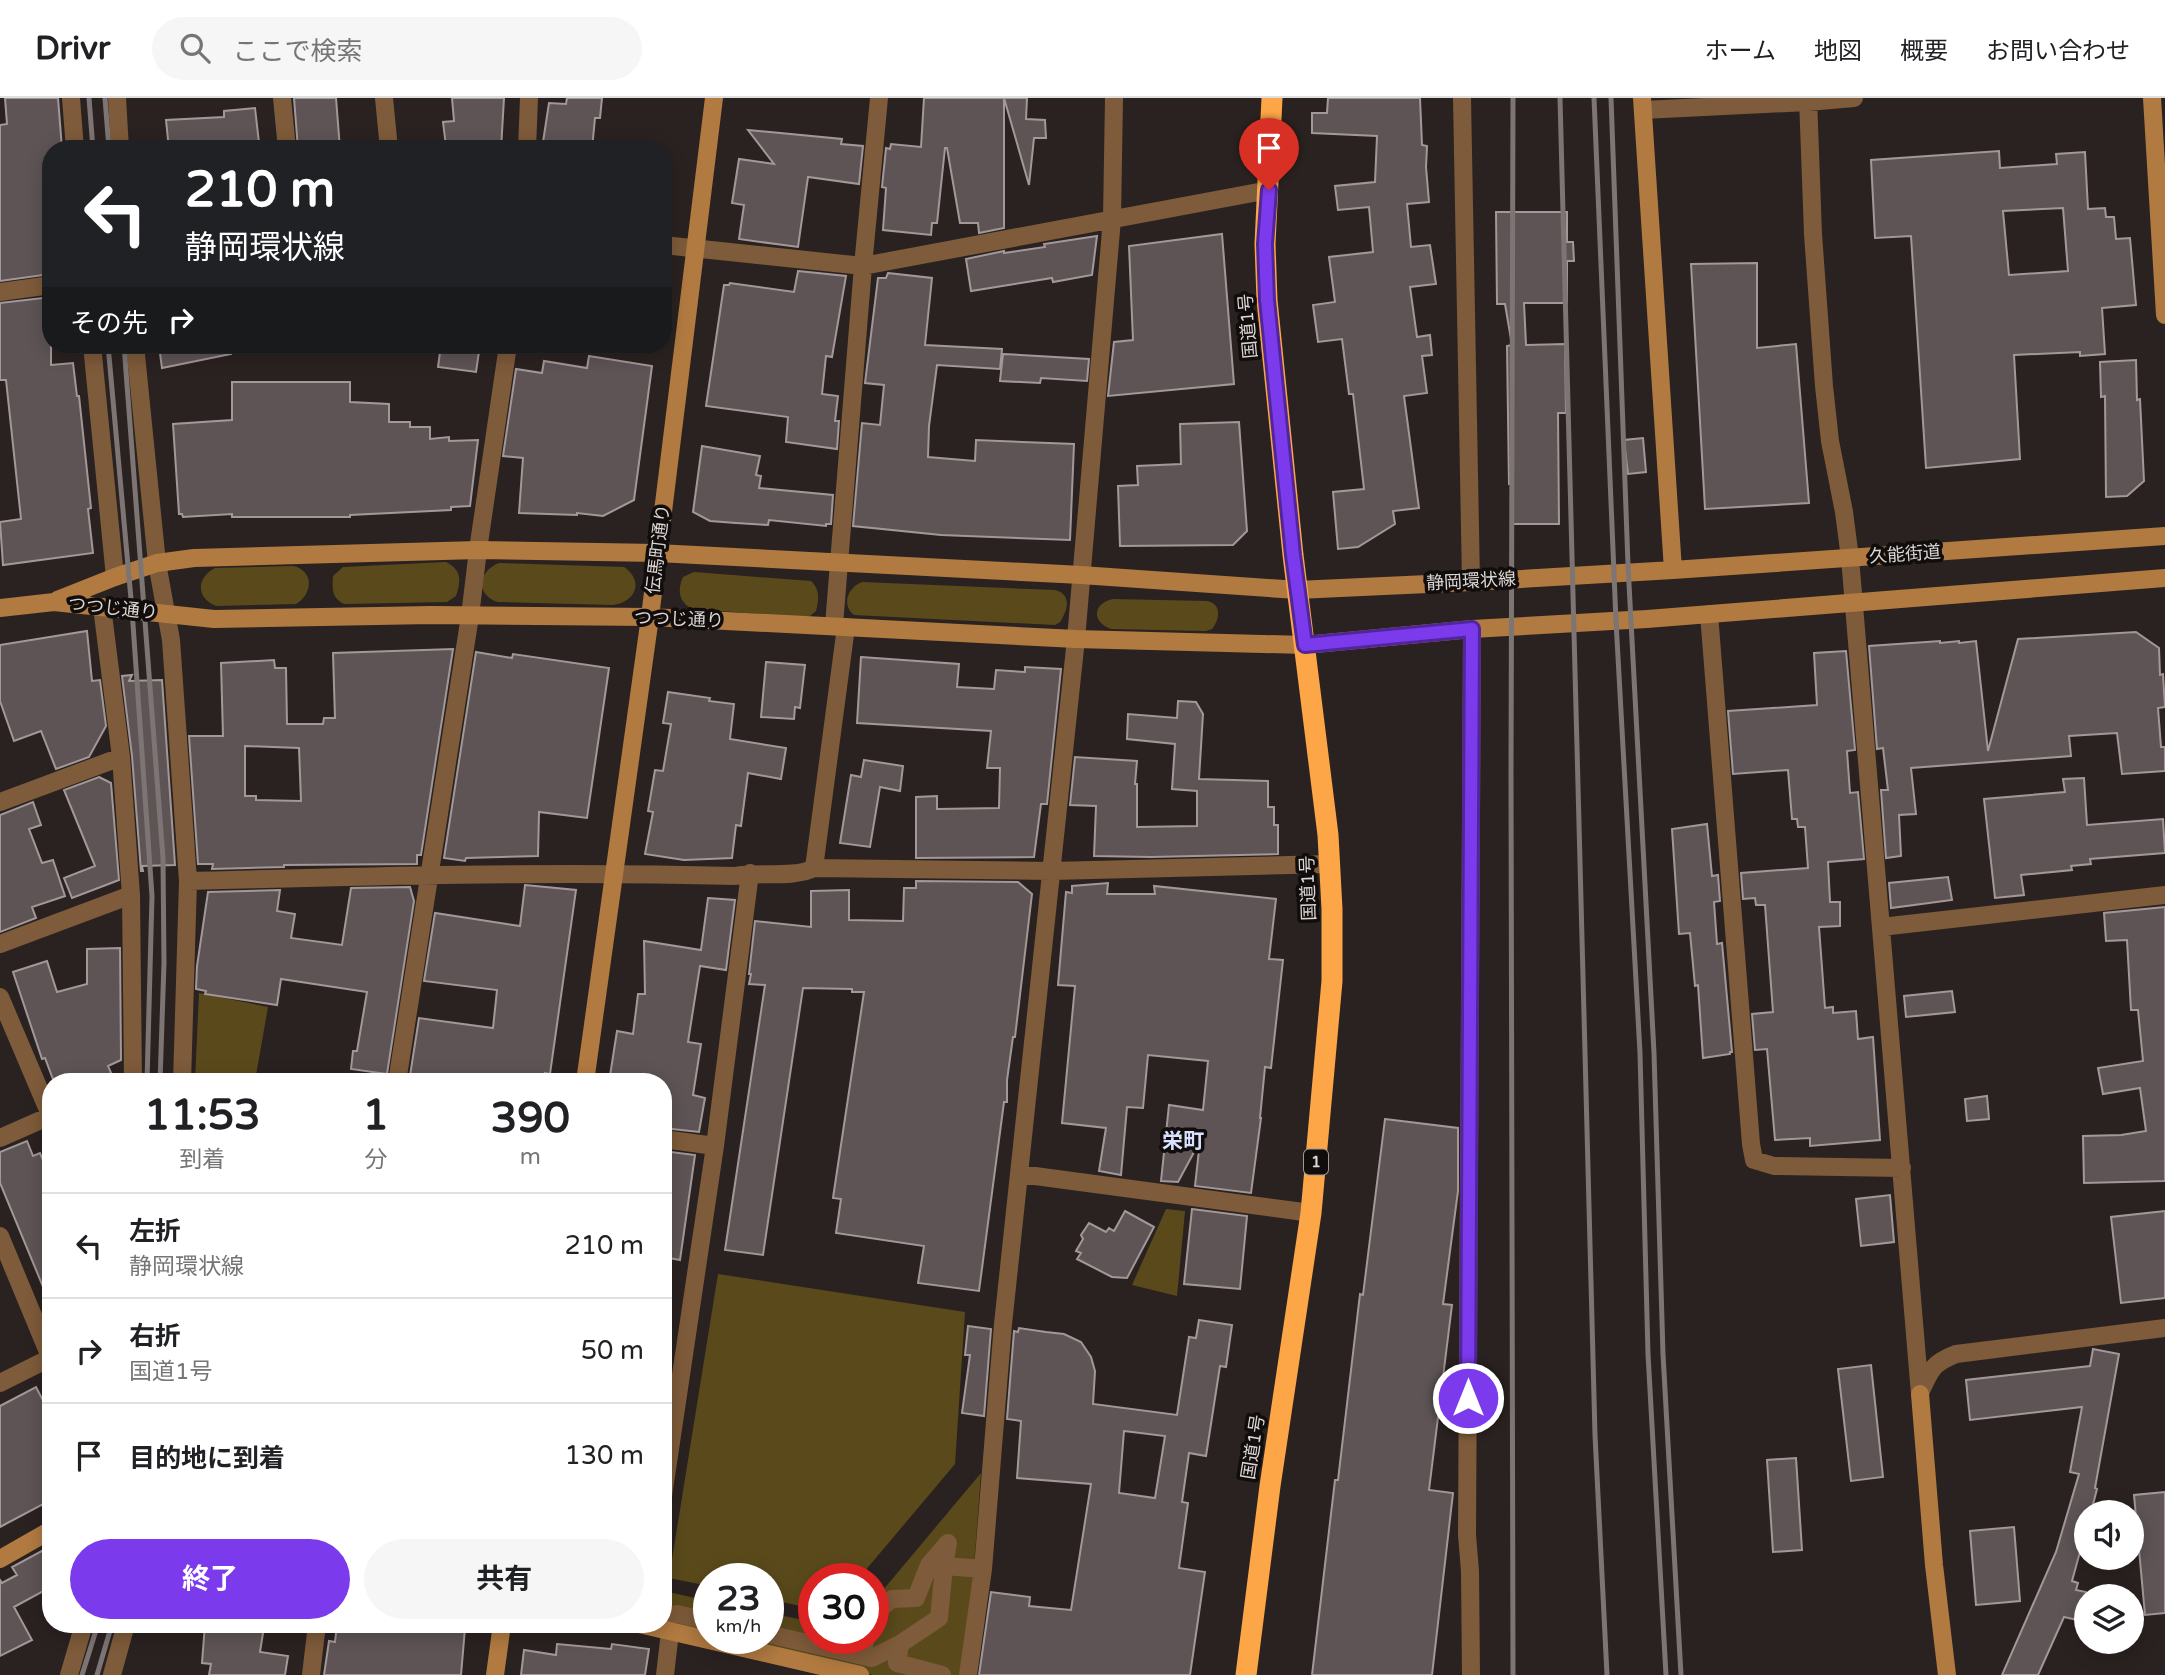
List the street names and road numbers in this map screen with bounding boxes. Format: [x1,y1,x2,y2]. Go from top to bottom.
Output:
street label: 国道1号 [1234,293,1262,359]
street label: 伝馬町通り [642,503,674,595]
street label: 久能街道 [1868,541,1942,567]
street label: 静岡環状線 [1425,568,1517,594]
street label: つつじ通り [67,592,159,624]
street label: つつじ通り [634,606,724,632]
street label: 国道1号 [1296,855,1320,921]
road number: 1 [1304,1150,1328,1174]
street label: 国道1号 [1237,1413,1269,1481]

